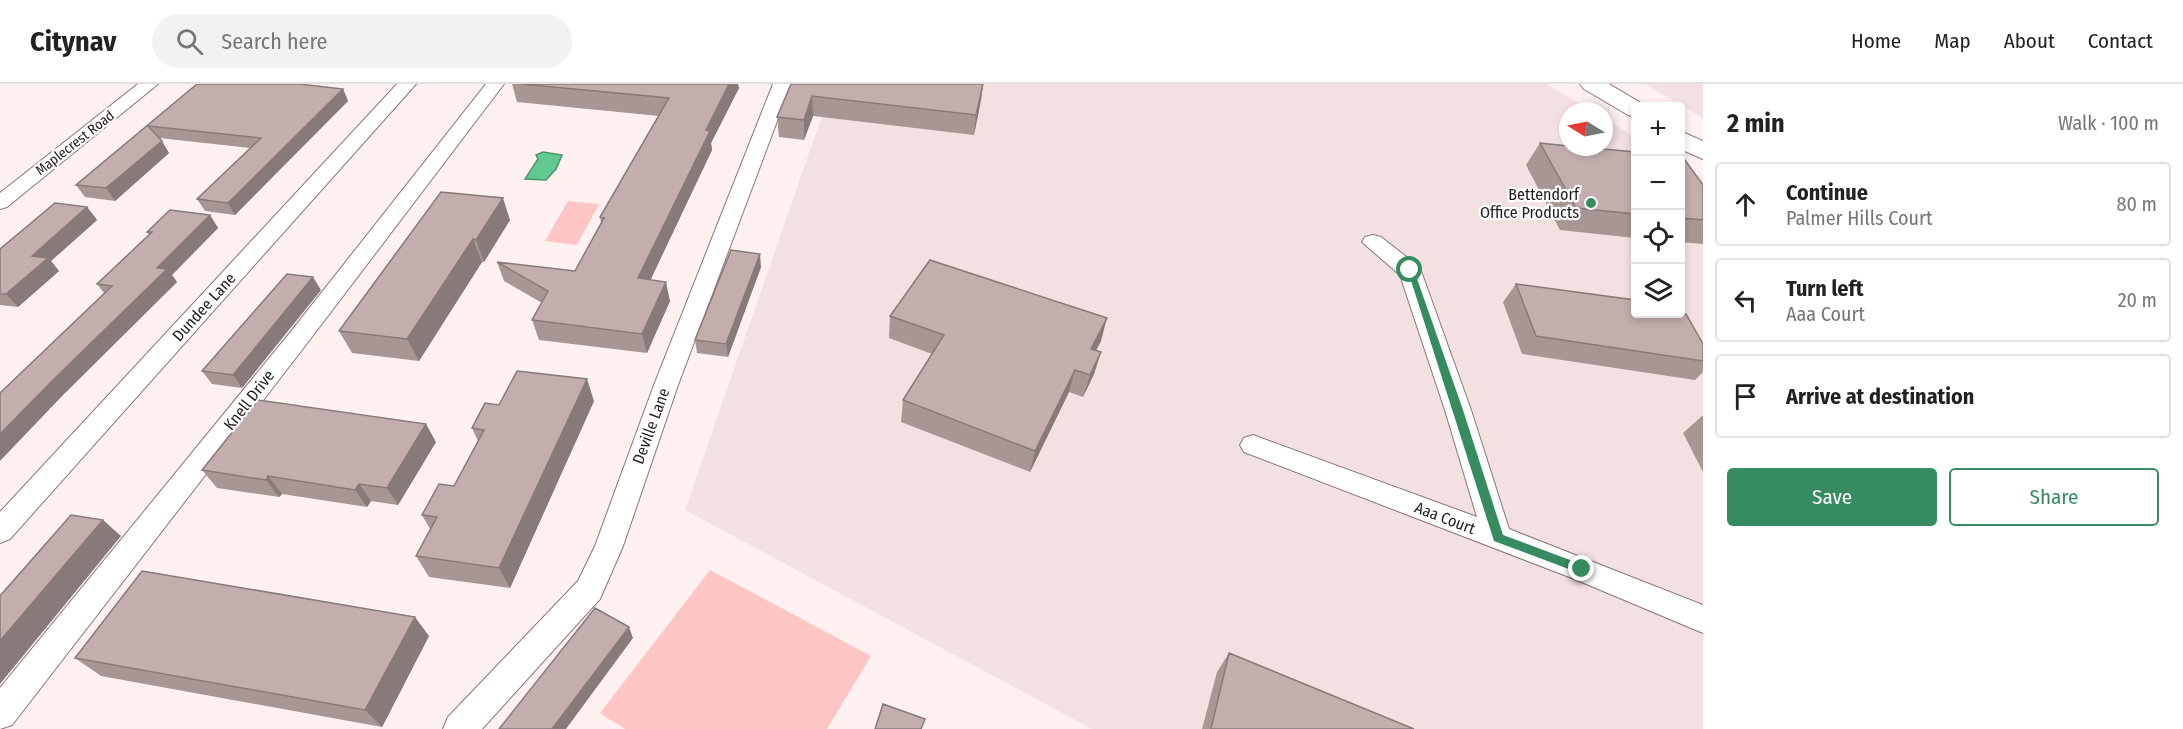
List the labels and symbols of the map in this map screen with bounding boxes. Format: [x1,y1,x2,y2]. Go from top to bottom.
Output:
north arrow [1559,102,1613,156]
street label: Maplecrest Road [32,107,118,179]
place label: Bettendorf Office Products [1480,185,1580,222]
marker: Bettendorf Office Products [1584,196,1598,210]
route start [1396,256,1422,282]
street label: Dundee Lane [168,269,240,345]
street label: Knell Drive [220,366,278,434]
street label: Deville Lane [628,385,674,467]
street label: Aaa Court [1412,498,1479,538]
route end [1568,555,1594,581]

